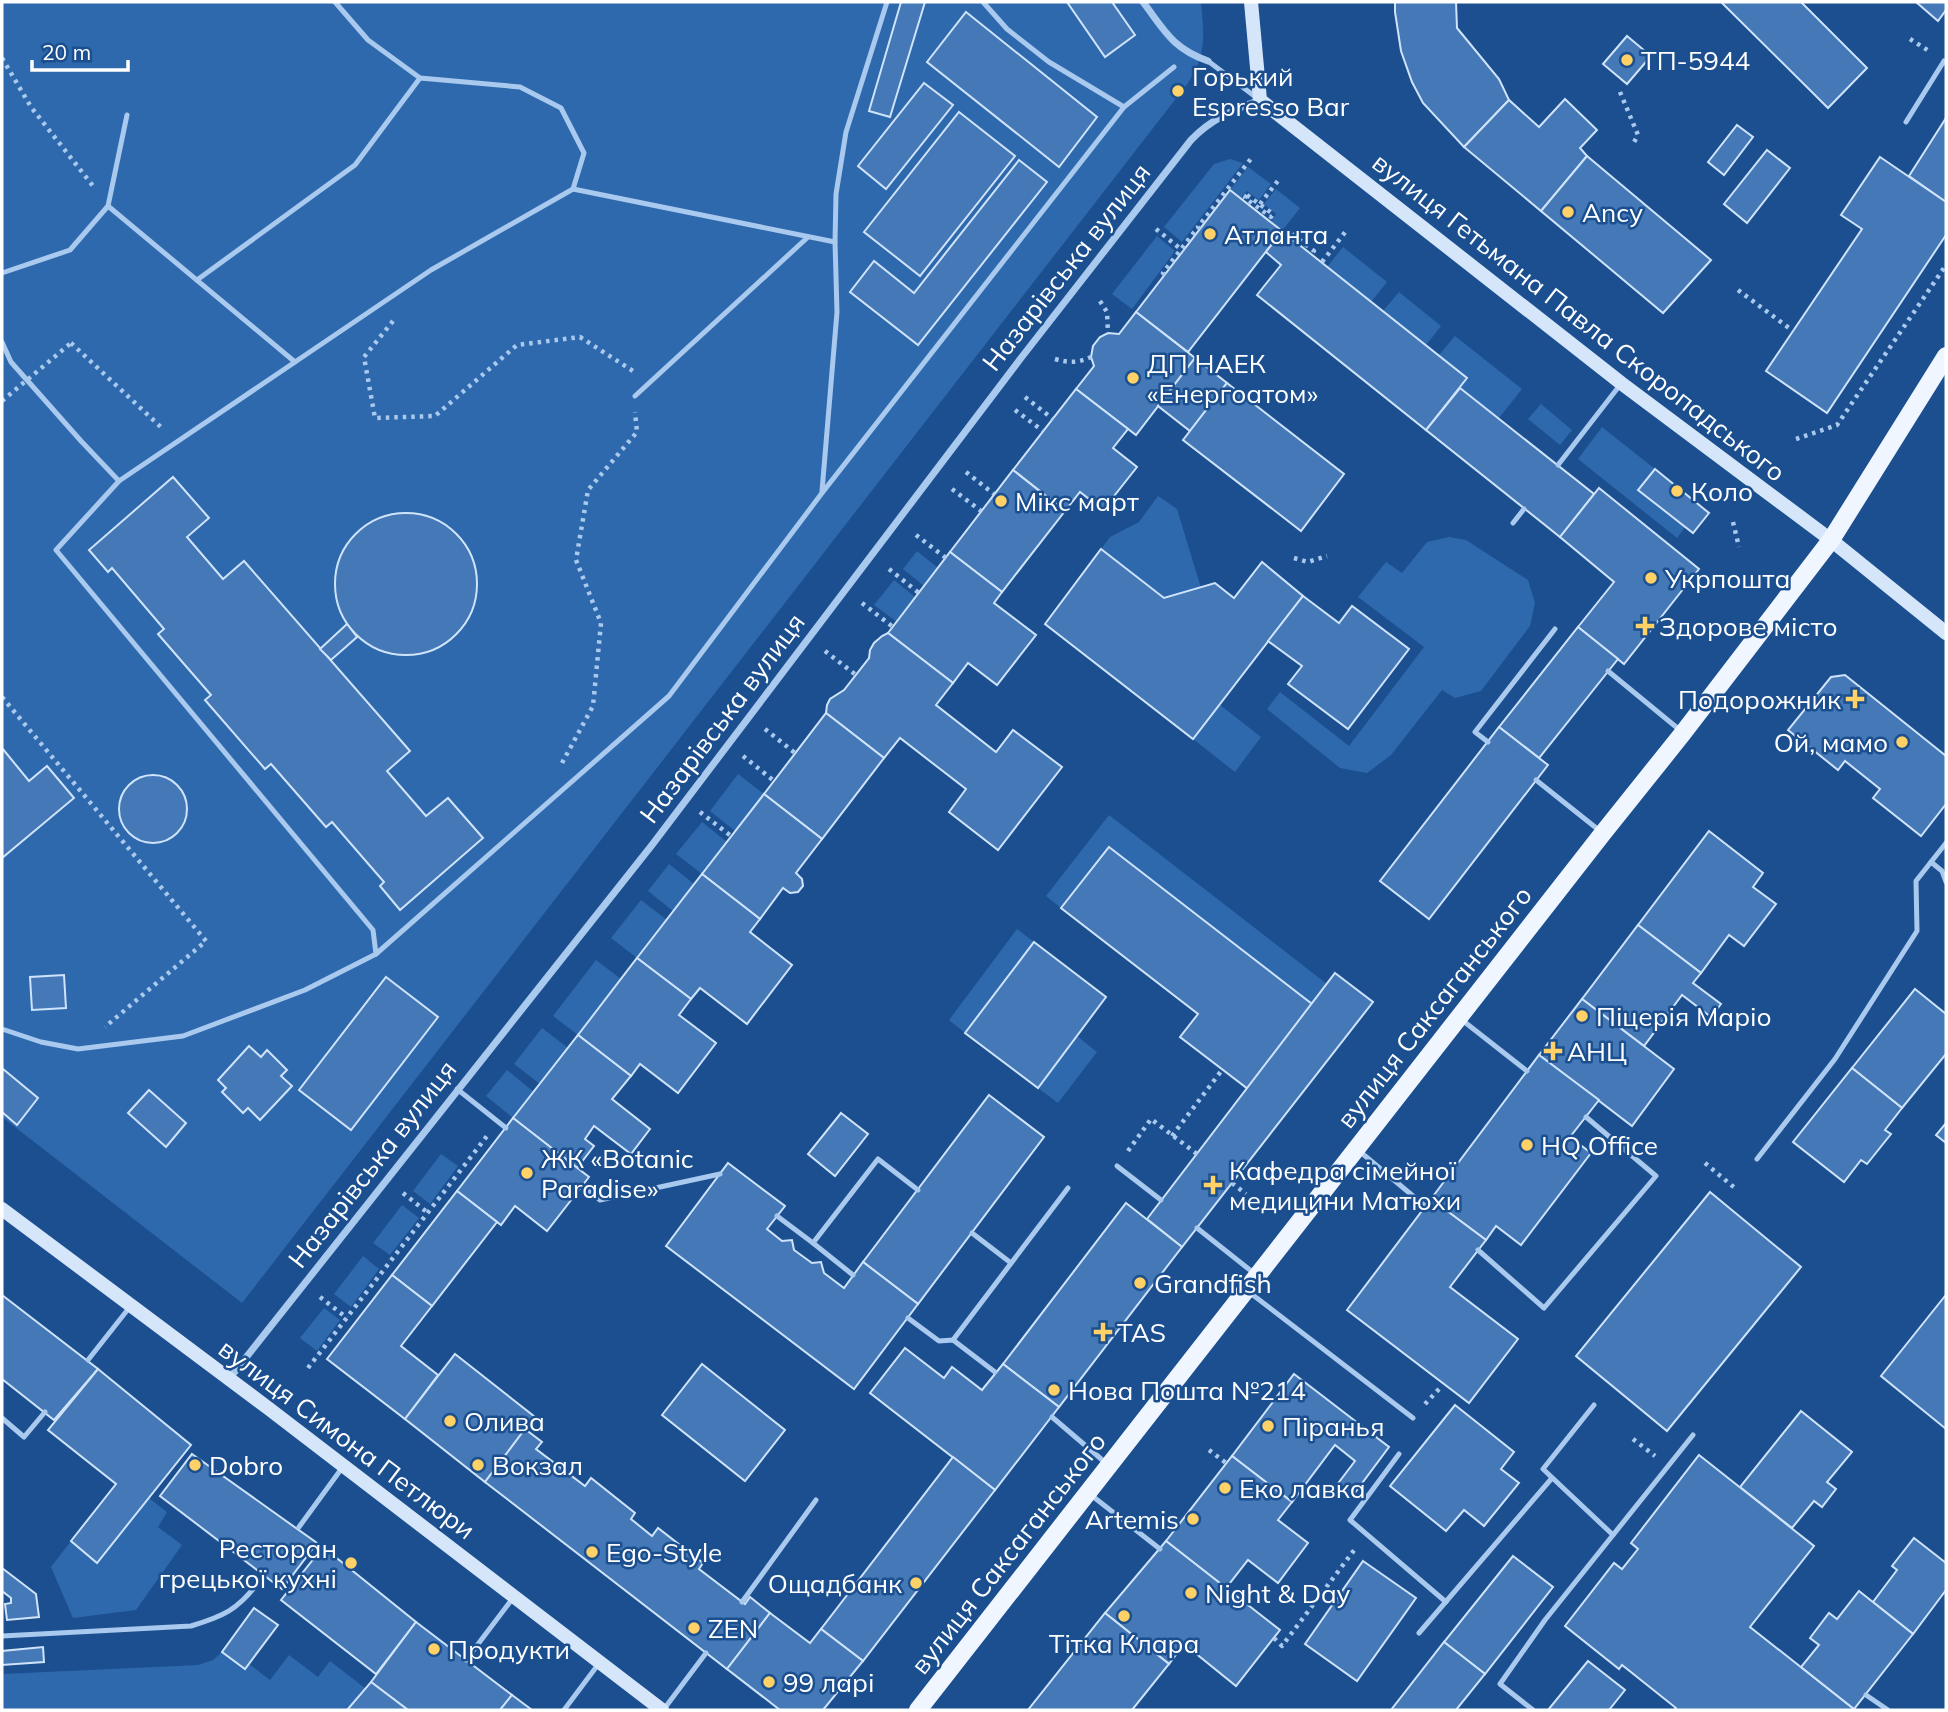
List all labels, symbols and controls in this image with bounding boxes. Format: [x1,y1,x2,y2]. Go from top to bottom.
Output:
scale bar [32,28,128,72]
text: 20 m [42,39,91,65]
place label: ТП-5944 [1641,44,1750,77]
marker: ТП-5944 [1619,52,1635,68]
place label: Горький Espresso Bar [1192,60,1350,123]
marker: Горький Espresso Bar [1170,83,1186,99]
street label: вулиця Гетьмана Павла Скоропадського [1366,145,1792,489]
street label: Назарівська вулиця [975,157,1157,377]
place label: Ancy [1582,196,1643,229]
marker: Ancy [1560,204,1576,220]
place label: Атланта [1224,218,1328,251]
marker: Атланта [1202,226,1218,242]
place label: ДП НАЕК «Енергоатом» [1147,347,1318,410]
marker: ДП НАЕК «Енергоатом» [1125,370,1141,386]
place label: Коло [1691,475,1753,508]
marker: Коло [1669,483,1685,499]
place label: Мікс март [1015,485,1139,518]
marker: Мікс март [993,493,1009,509]
place label: Укрпошта [1664,562,1790,595]
marker: Укрпошта [1643,570,1659,586]
street label: Назарівська вулиця [632,606,812,830]
place label: Здорове місто [1659,610,1838,643]
marker: Здорове місто [1637,618,1653,634]
place label: Подорожник [1678,683,1841,716]
marker: Подорожник [1847,691,1863,707]
place label: Ой, мамо [1774,726,1888,759]
marker: Ой, мамо [1894,734,1910,750]
street label: вулиця Саксаганського [1329,879,1539,1135]
place label: Піцерія Маріо [1596,1000,1772,1033]
marker: Піцерія Маріо [1574,1008,1590,1024]
place label: АНЦ [1567,1035,1627,1068]
marker: АНЦ [1545,1043,1561,1059]
street label: Назарівська вулиця [281,1054,463,1274]
place label: HQ Office [1541,1129,1658,1162]
marker: HQ Office [1519,1137,1535,1153]
place label: ЖК «Botanic Paradise» [541,1142,694,1205]
place label: Кафедра сімейної медицини Матюхи [1229,1154,1461,1217]
marker: ЖК «Botanic Paradise» [519,1165,535,1181]
marker: Кафедра сімейної медицини Матюхи [1203,1175,1223,1195]
place label: Grandfish [1154,1267,1272,1300]
marker: Grandfish [1132,1275,1148,1291]
place label: TAS [1117,1316,1166,1349]
marker: TAS [1095,1324,1111,1340]
street label: вулиця Симона Петлюри [212,1332,482,1546]
place label: Нова Пошта №214 [1068,1374,1306,1407]
marker: Нова Пошта №214 [1046,1382,1062,1398]
place label: Олива [464,1405,545,1438]
place label: Піранья [1282,1410,1384,1443]
marker: Олива [442,1413,458,1429]
marker: Піранья [1260,1418,1276,1434]
street label: вулиця Саксаганського [903,1425,1113,1681]
place label: Dobro [209,1449,283,1482]
place label: Вокзал [492,1449,583,1482]
marker: Dobro [187,1457,203,1473]
marker: Вокзал [470,1457,486,1473]
place label: Еко лавка [1239,1472,1366,1505]
marker: Еко лавка [1217,1480,1233,1496]
place label: Artemis [1085,1503,1179,1536]
marker: Artemis [1185,1511,1201,1527]
place label: Ресторан грецької кухні [159,1532,337,1595]
place label: Ego-Style [606,1536,722,1569]
marker: Ego-Style [584,1544,600,1560]
marker: Ресторан грецької кухні [343,1555,359,1571]
place label: Ощадбанк [768,1567,902,1600]
marker: Ощадбанк [908,1575,924,1591]
place label: Night & Day [1205,1577,1351,1610]
marker: Night & Day [1183,1585,1199,1601]
marker: Тітка Клара [1116,1608,1132,1624]
place label: ZEN [708,1612,758,1645]
marker: ZEN [686,1620,702,1636]
place label: Тітка Клара [1049,1627,1199,1660]
place label: Продукти [448,1633,570,1666]
marker: Продукти [426,1641,442,1657]
place label: 99 ларі [783,1666,874,1699]
marker: 99 ларі [761,1674,777,1690]

